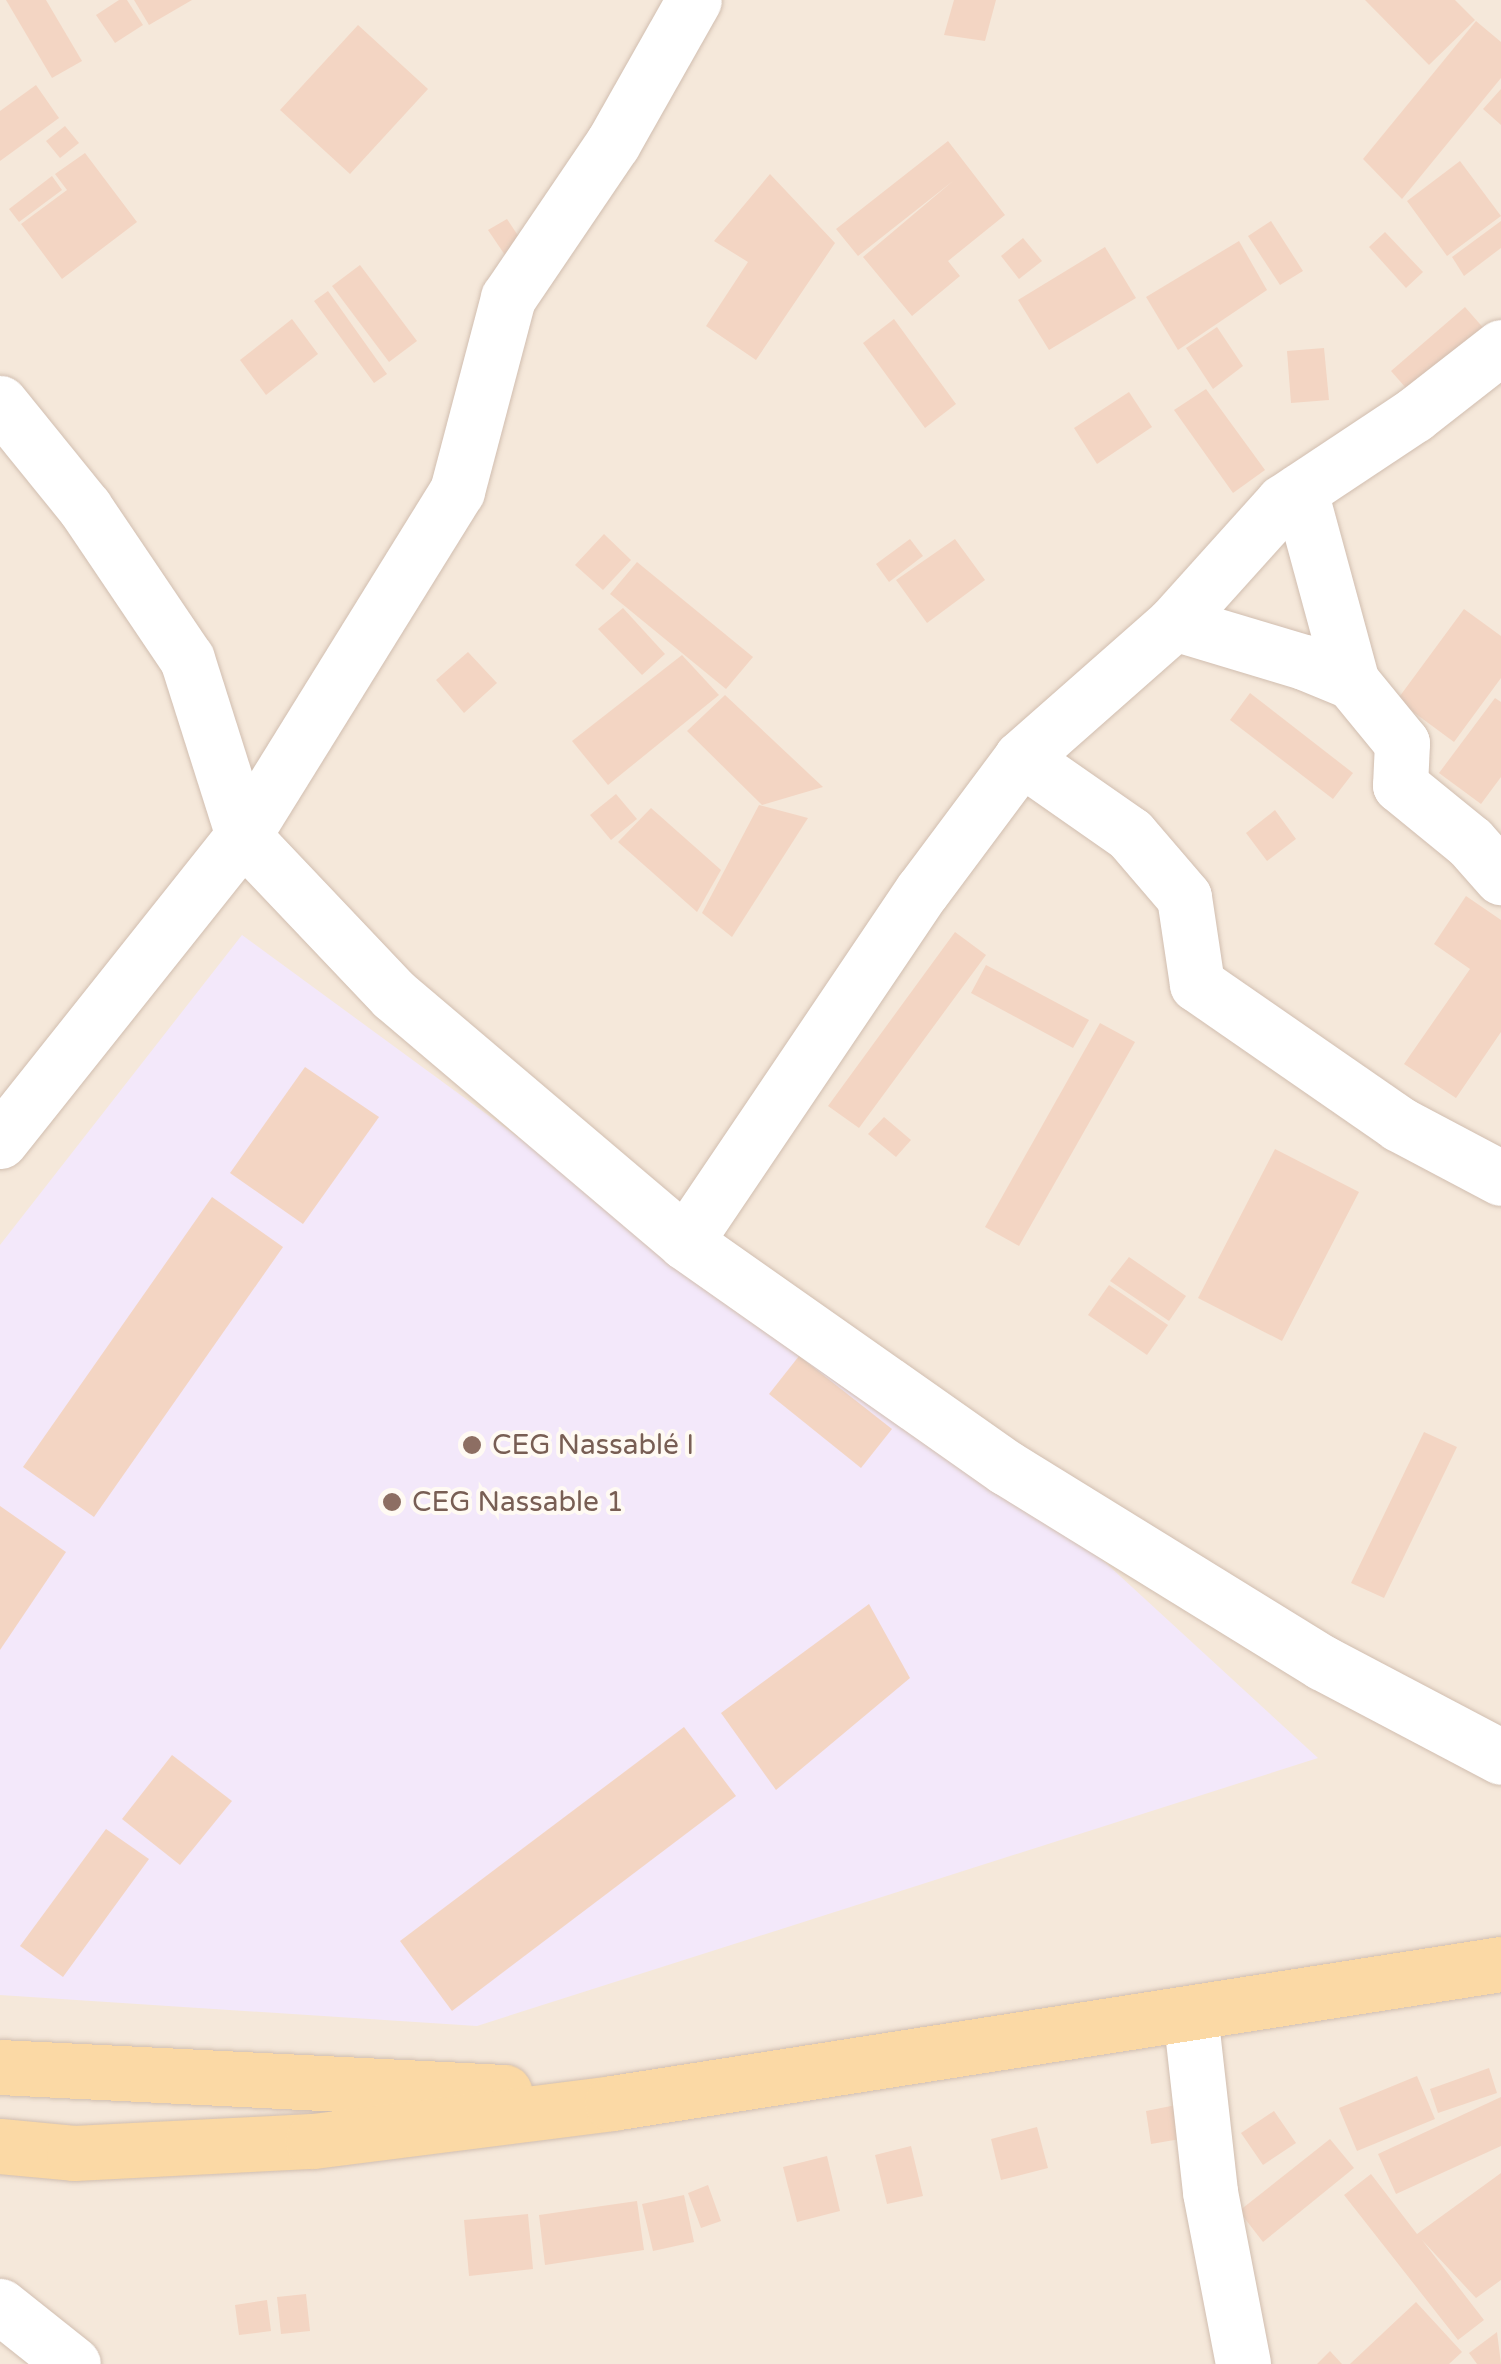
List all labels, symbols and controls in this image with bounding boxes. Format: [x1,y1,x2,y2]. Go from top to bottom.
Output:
place label: CEG Nassablé I [492,1428,694,1462]
marker: CEG Nassablé I [461,1434,483,1456]
place label: CEG Nassable 1 [412,1485,624,1519]
marker: CEG Nassable 1 [381,1491,403,1513]

